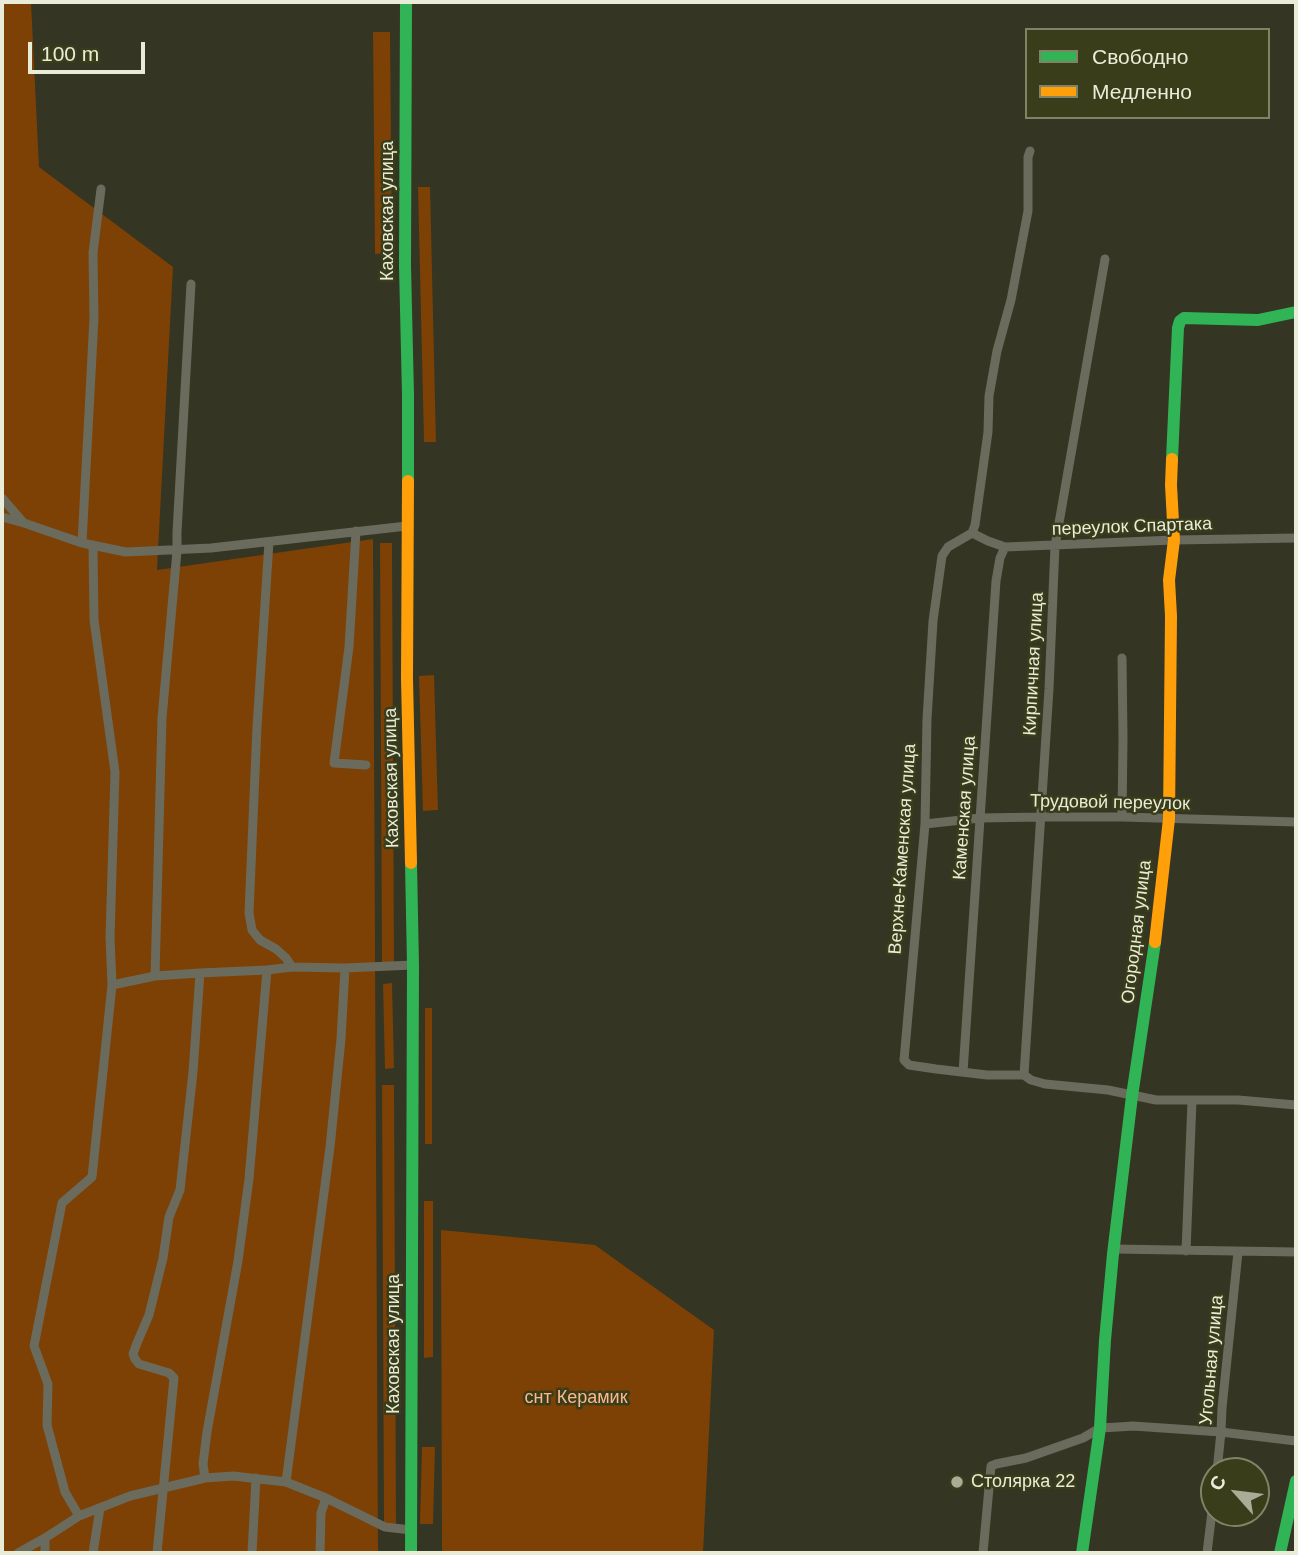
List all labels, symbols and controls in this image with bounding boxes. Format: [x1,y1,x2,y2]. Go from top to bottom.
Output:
scale bar [32,28,149,72]
legend [1025,28,1270,119]
text: 100 m [41,42,99,65]
text: Свободно [1092,45,1189,68]
text: Медленно [1092,80,1192,103]
street label: Каховская улица [377,141,399,281]
street label: переулок Спартака [1051,513,1213,541]
street label: Кирпичная улица [1019,592,1049,736]
street label: Каховская улица [380,708,404,848]
street label: Каменская улица [949,735,981,881]
street label: Верхне-Каменская улица [885,743,921,955]
street label: Трудовой переулок [1030,791,1190,815]
street label: Огородная улица [1117,859,1157,1005]
street label: Каховская улица [383,1274,405,1414]
street label: Угольная улица [1196,1294,1228,1426]
park label: снт Керамик [524,1387,628,1409]
north arrow [1200,1457,1270,1527]
place label: Столярка 22 [971,1471,1075,1493]
text: С [1205,1472,1230,1494]
marker: Столярка 22 [949,1474,965,1490]

